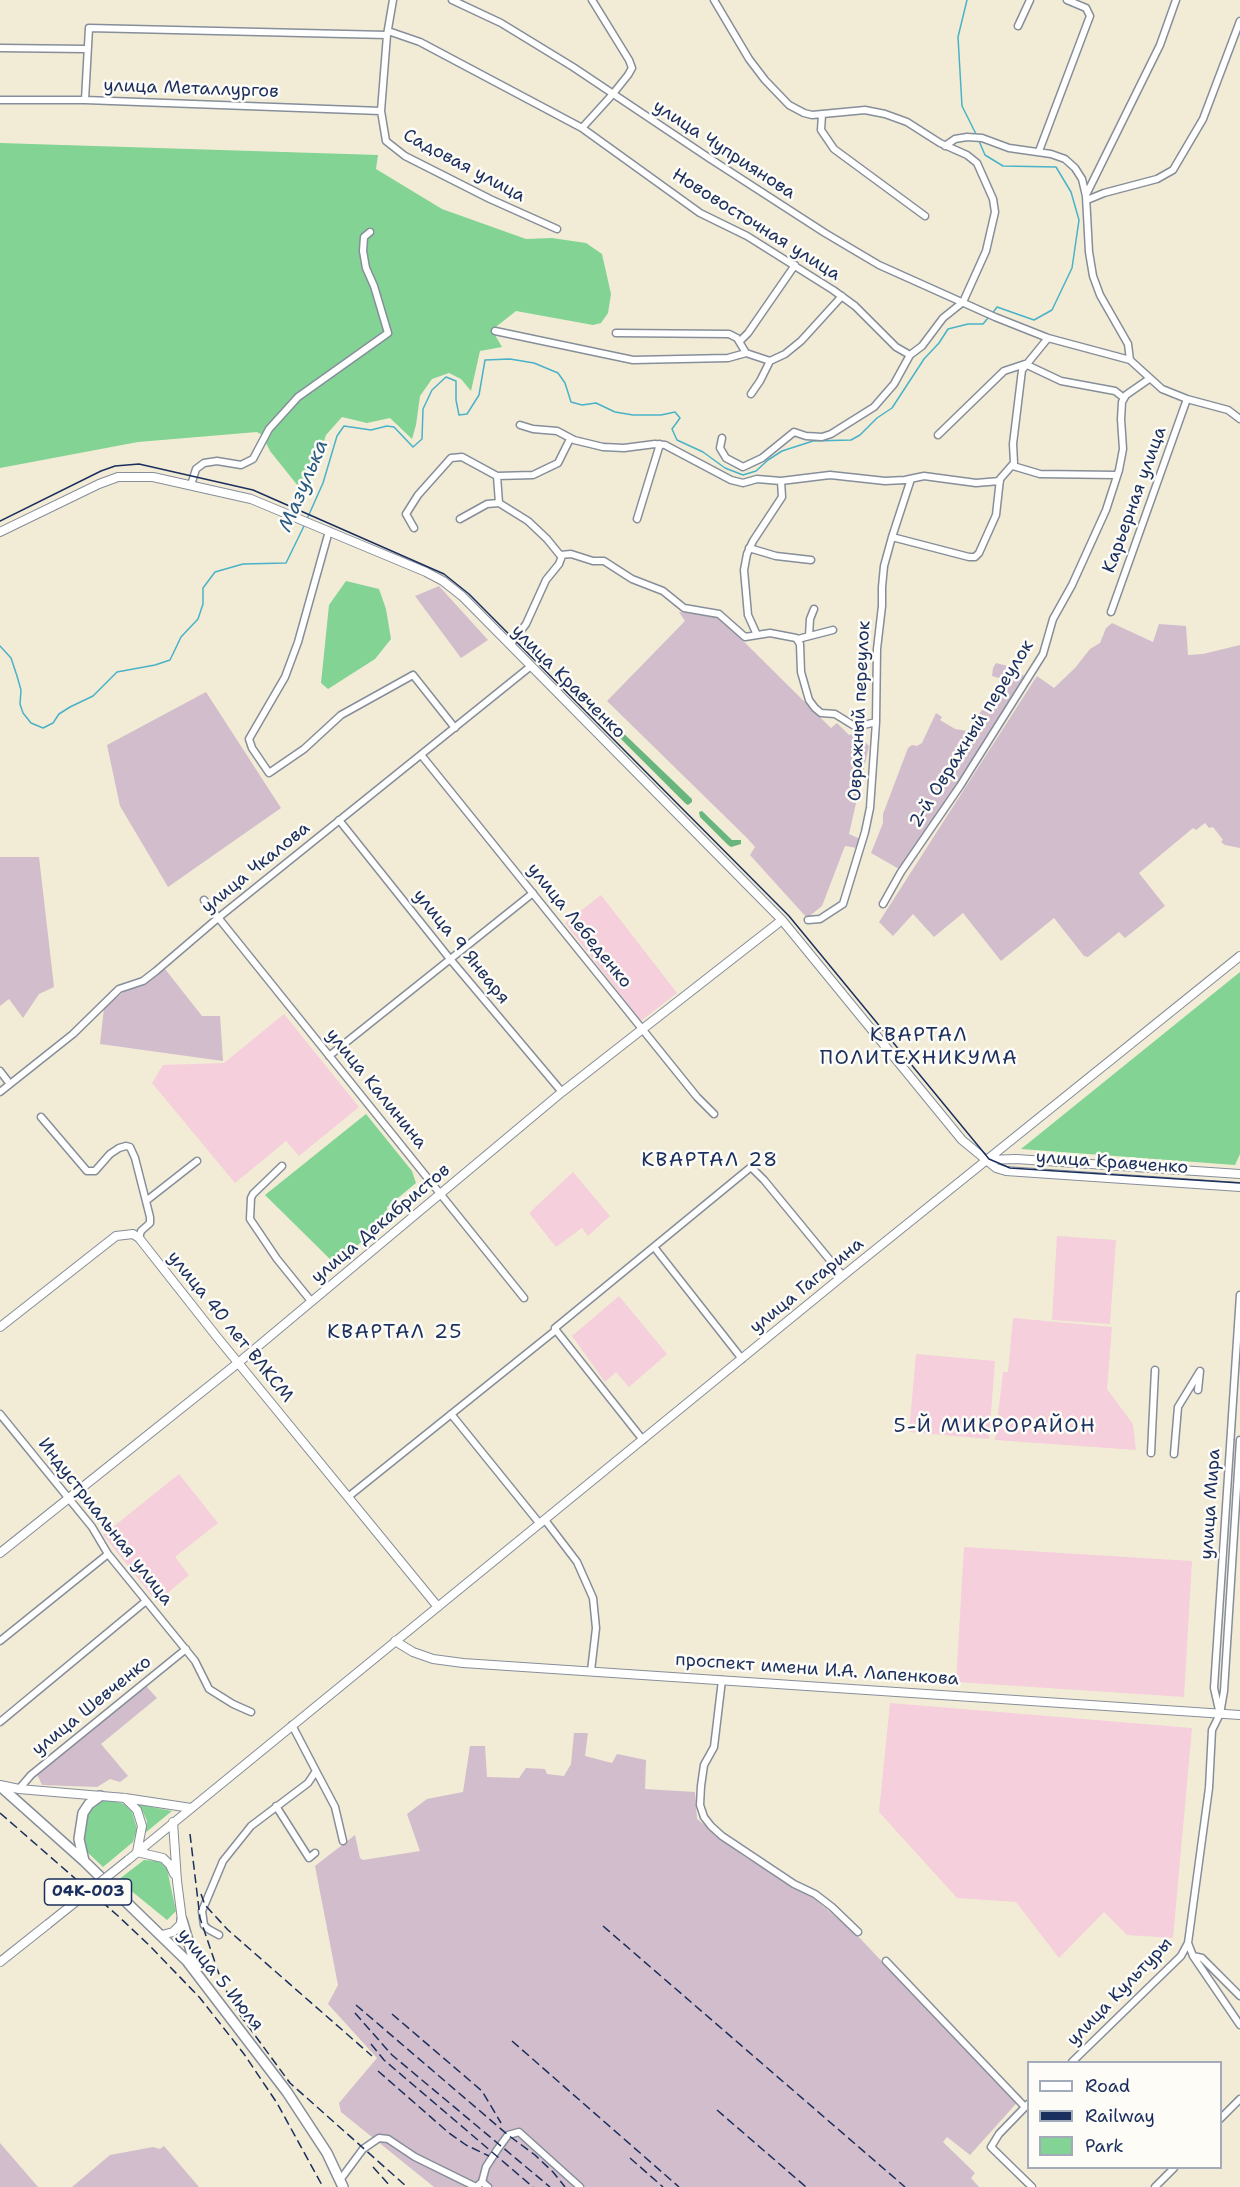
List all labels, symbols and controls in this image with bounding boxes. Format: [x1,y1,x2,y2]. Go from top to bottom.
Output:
street label: улица Металлургов [103,75,279,103]
street label: улица Чуприянова [649,96,799,204]
street label: Садовая улица [399,125,529,207]
street label: Нововосточная улица [668,164,844,286]
street label: Карьерная улица [1099,424,1171,576]
water label: Мазулька [274,436,334,536]
street label: улица Кравченко [506,620,630,744]
street label: Овражный переулок [844,620,876,802]
street label: 2-й Овражный переулок [905,636,1039,832]
street label: улица Чкалова [197,818,315,918]
street label: улица Лебеденко [522,859,636,993]
street label: улица 9 Января [408,885,514,1009]
street label: улица Калинина [321,1024,431,1154]
district label: КВАРТАЛ ПОЛИТЕХНИКУМА [820,1024,1018,1071]
street label: улица Кравченко [1035,1147,1189,1179]
district label: КВАРТАЛ 28 [641,1149,779,1173]
street label: улица Декабристов [307,1160,455,1288]
street label: улица Гагарина [746,1234,868,1338]
street label: улица 40 лет ВЛКСМ [162,1247,298,1407]
district label: КВАРТАЛ 25 [327,1321,463,1345]
district label: 5-Й МИКРОРАЙОН [894,1415,1096,1439]
street label: Индустриальная улица [33,1434,177,1610]
street label: улица Мира [1196,1448,1226,1560]
street label: проспект имени И.А. Лапенкова [675,1649,959,1691]
street label: улица Шевченко [28,1651,156,1761]
road number: 04К-003 [44,1879,132,1905]
street label: улица 5 Июля [172,1925,268,2035]
street label: улица Культуры [1063,1933,1177,2051]
legend [1027,2061,1222,2169]
text: Road [1085,2074,1130,2098]
text: Railway [1085,2104,1155,2128]
text: Park [1085,2134,1124,2158]

